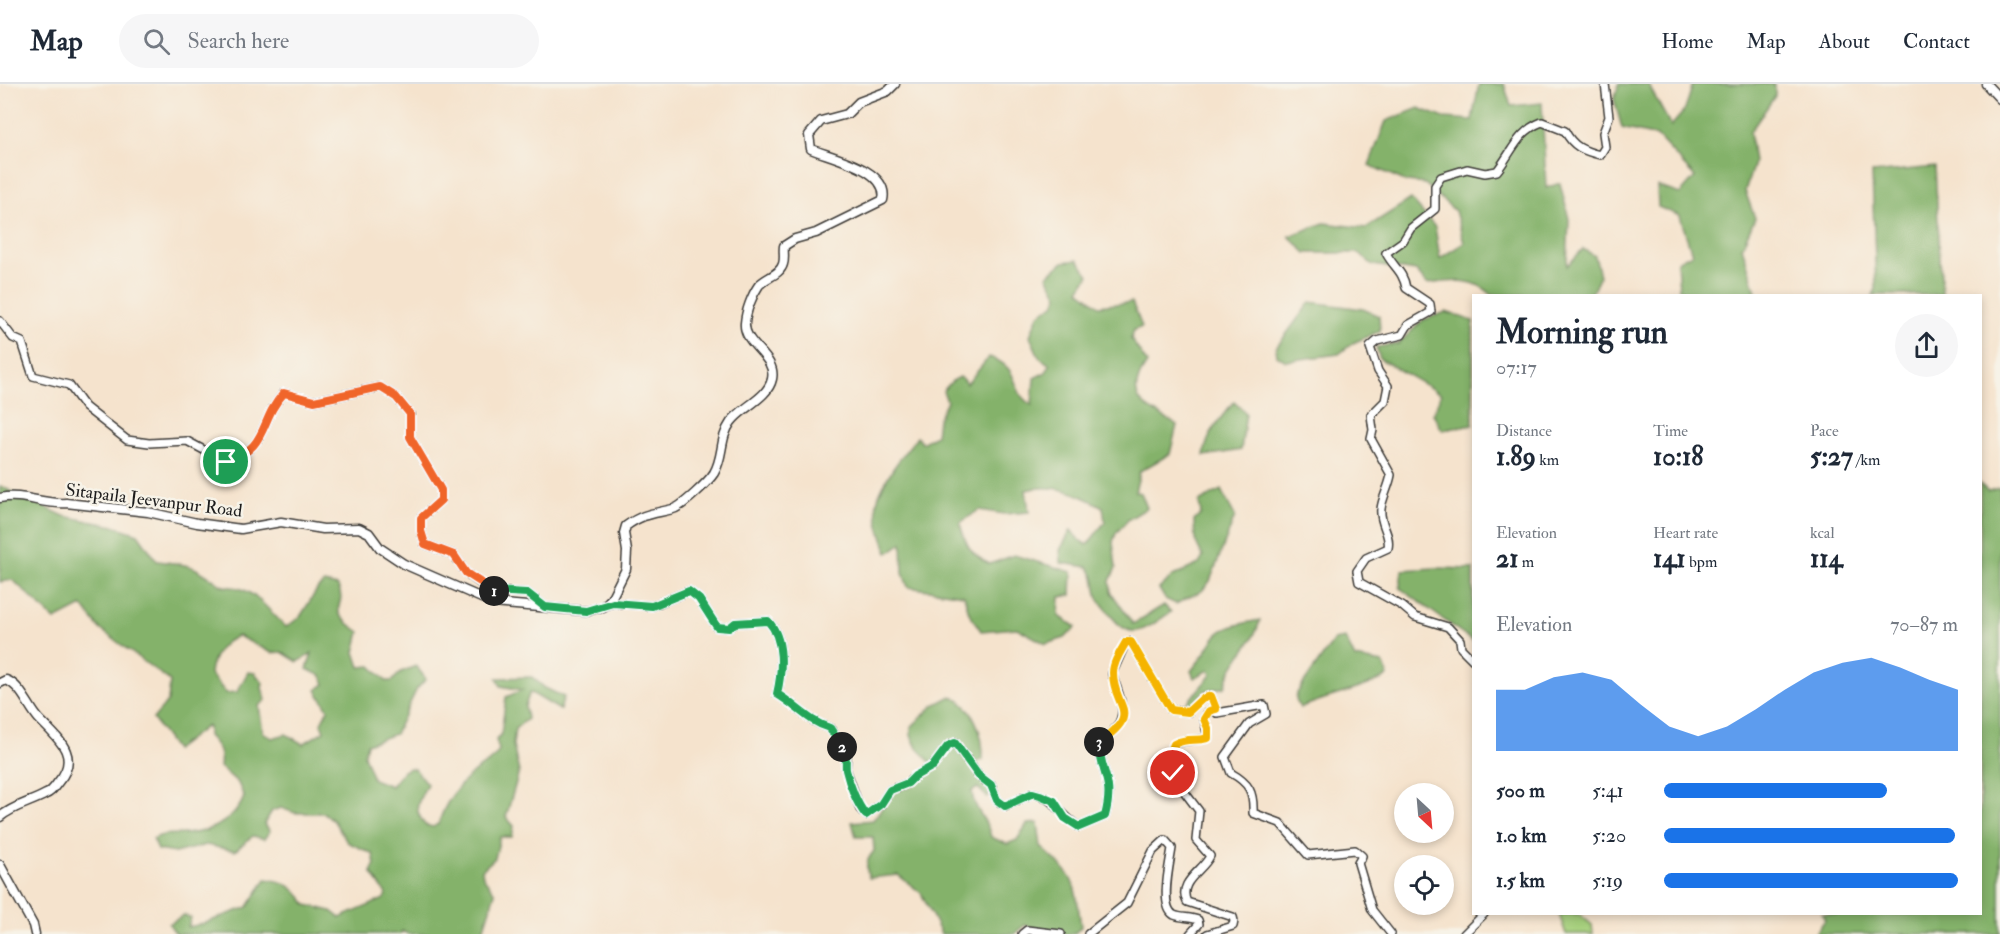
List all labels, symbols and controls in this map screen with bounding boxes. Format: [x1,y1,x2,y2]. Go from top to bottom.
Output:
search box [119,14,539,68]
text: Map [30,24,83,59]
icon: search [140,25,173,58]
text: Search here [188,27,289,55]
text: Home [1661,28,1713,55]
text: Map [1746,28,1786,55]
text: About [1819,28,1870,55]
text: Contact [1903,28,1970,55]
text: Morning run [1496,312,1668,353]
button: share [1895,314,1958,377]
text: 07:17 [1496,355,1537,380]
text: Distance [1496,421,1552,441]
text: Time [1653,421,1688,441]
text: Pace [1810,421,1839,441]
pin [200,436,251,487]
text: 1.89 [1496,441,1536,473]
text: 10:18 [1653,441,1703,473]
text: 5:27 [1810,441,1853,473]
icon: arrive [209,445,242,478]
text: km [1536,450,1559,470]
text: /km [1853,450,1880,470]
street label: Sitapaila Jeevanpur Road [64,478,244,523]
text: Elevation [1496,523,1557,543]
text: Heart rate [1653,523,1718,543]
text: kcal [1810,523,1835,543]
text: 21 [1496,543,1518,575]
text: 141 [1653,543,1686,575]
text: 114 [1810,543,1843,575]
text: m [1518,552,1534,572]
text: bpm [1686,552,1717,572]
pin: 1 [479,576,509,606]
text: 1 [491,581,497,601]
text: Elevation [1496,612,1572,637]
text: 70–87 m [1890,612,1958,637]
pin: 3 [1084,727,1114,757]
pin: 2 [827,732,857,762]
text: 3 [1096,732,1102,752]
text: 2 [838,737,846,757]
pin [1147,747,1198,798]
icon: check [1156,756,1189,789]
text: 500 m [1496,778,1545,803]
text: 5:41 [1592,778,1624,803]
north arrow [1394,783,1454,843]
map controls [1394,783,1454,915]
text: 1.0 km [1496,823,1547,848]
text: 5:20 [1592,823,1626,848]
button: locate [1394,855,1454,915]
text: 1.5 km [1496,868,1545,893]
text: 5:19 [1592,868,1623,893]

